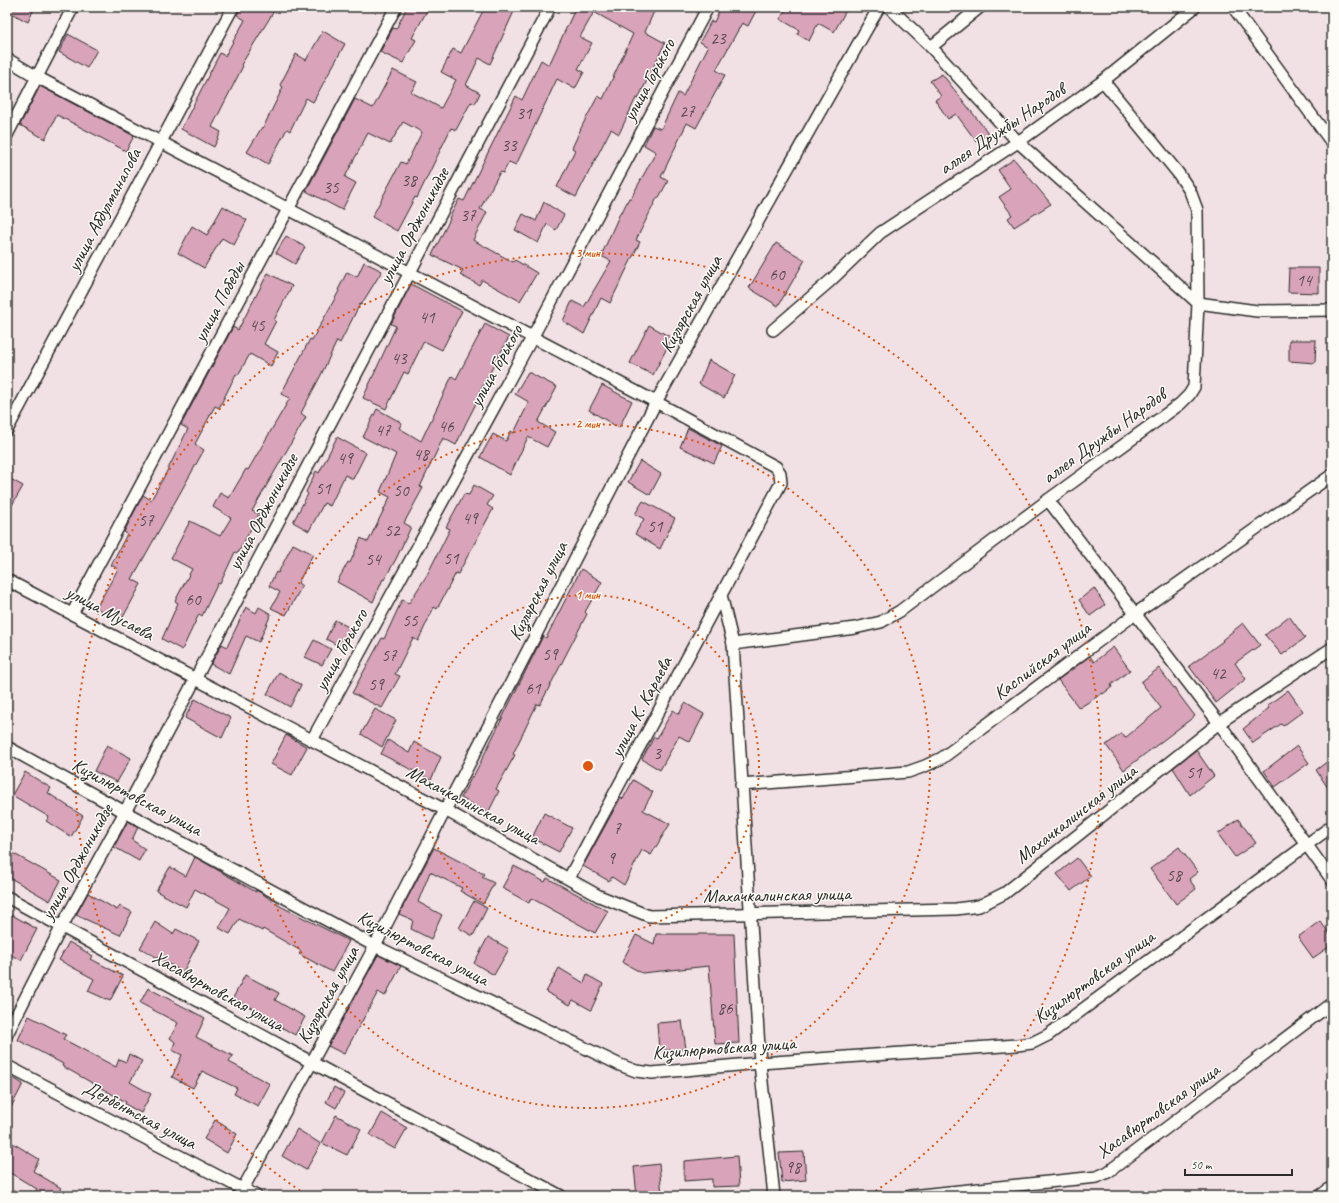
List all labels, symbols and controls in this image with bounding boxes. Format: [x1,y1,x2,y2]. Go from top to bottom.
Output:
house number: 23 [710,28,727,49]
street label: улица Горького [617,33,681,126]
street label: аллея Дружбы Народов [934,76,1073,180]
house number: 27 [679,101,696,122]
house number: 31 [516,103,533,124]
house number: 33 [501,135,518,156]
street label: улица Абдулманапова [61,143,147,277]
street label: улица Орджоникидзе [373,162,456,289]
house number: 38 [401,170,419,191]
house number: 35 [323,177,340,198]
house number: 37 [460,205,477,226]
text: 3 мин [576,245,601,261]
street label: Кизлярская улица [654,250,728,357]
street label: улица Победы [187,256,251,347]
house number: 60 [769,264,786,285]
house number: 14 [1296,270,1314,291]
house number: 41 [419,307,436,328]
house number: 45 [249,315,266,336]
street label: улица Горького [463,320,529,412]
house number: 43 [391,348,408,369]
street label: аллея Дружбы Народов [1037,381,1174,489]
house number: 46 [438,416,455,437]
text: 2 мин [576,416,601,432]
house number: 47 [375,420,392,441]
house number: 48 [413,444,431,465]
street label: улица Орджоникидзе [222,448,305,575]
house number: 49 [337,448,354,469]
house number: 51 [315,478,332,499]
house number: 50 [393,480,410,501]
house number: 49 [462,508,479,529]
house number: 57 [138,510,155,531]
house number: 51 [647,516,664,537]
house number: 52 [384,520,401,541]
street label: Кизлярская улица [503,536,574,644]
house number: 51 [443,548,460,569]
house number: 54 [365,549,383,570]
street label: улица Мусаева [61,579,160,647]
text: 1 мин [576,587,601,603]
house number: 60 [185,589,202,610]
street label: улица Горького [308,604,374,696]
house number: 55 [402,610,419,631]
street label: Каспийская улица [989,616,1096,705]
house number: 59 [542,644,559,665]
house number: 57 [381,645,398,666]
street label: улица К. Караева [604,651,678,762]
house number: 42 [1210,663,1227,684]
house number: 59 [368,674,385,695]
house number: 61 [525,678,542,699]
house number: 3 [653,743,662,764]
street label: Кизилюртовская улица [68,753,208,842]
street label: Махачкалинская улица [1010,758,1143,869]
centre of rings [581,759,595,773]
street label: Махачкалинская улица [402,760,546,851]
house number: 51 [1186,762,1203,783]
street label: улица Орджоникидзе [35,798,120,925]
house number: 7 [613,818,622,839]
house number: 9 [607,848,616,869]
house number: 58 [1166,865,1184,886]
street label: Махачкалинская улица [703,882,853,908]
street label: Кизилюртовская улица [354,905,494,992]
street label: Кизилюртовская улица [1029,924,1161,1029]
street label: Кизлярская улица [291,941,365,1048]
street label: Хасавюртовская улица [148,945,290,1038]
house number: 86 [717,998,734,1019]
street label: Кизилюртовская улица [651,1031,799,1065]
street label: Хасавюртовская улица [1092,1057,1226,1164]
street label: Дербентская улица [79,1075,202,1156]
scale bar [1185,1151,1292,1177]
house number: 98 [785,1157,803,1178]
text: 50 m [1191,1157,1213,1173]

